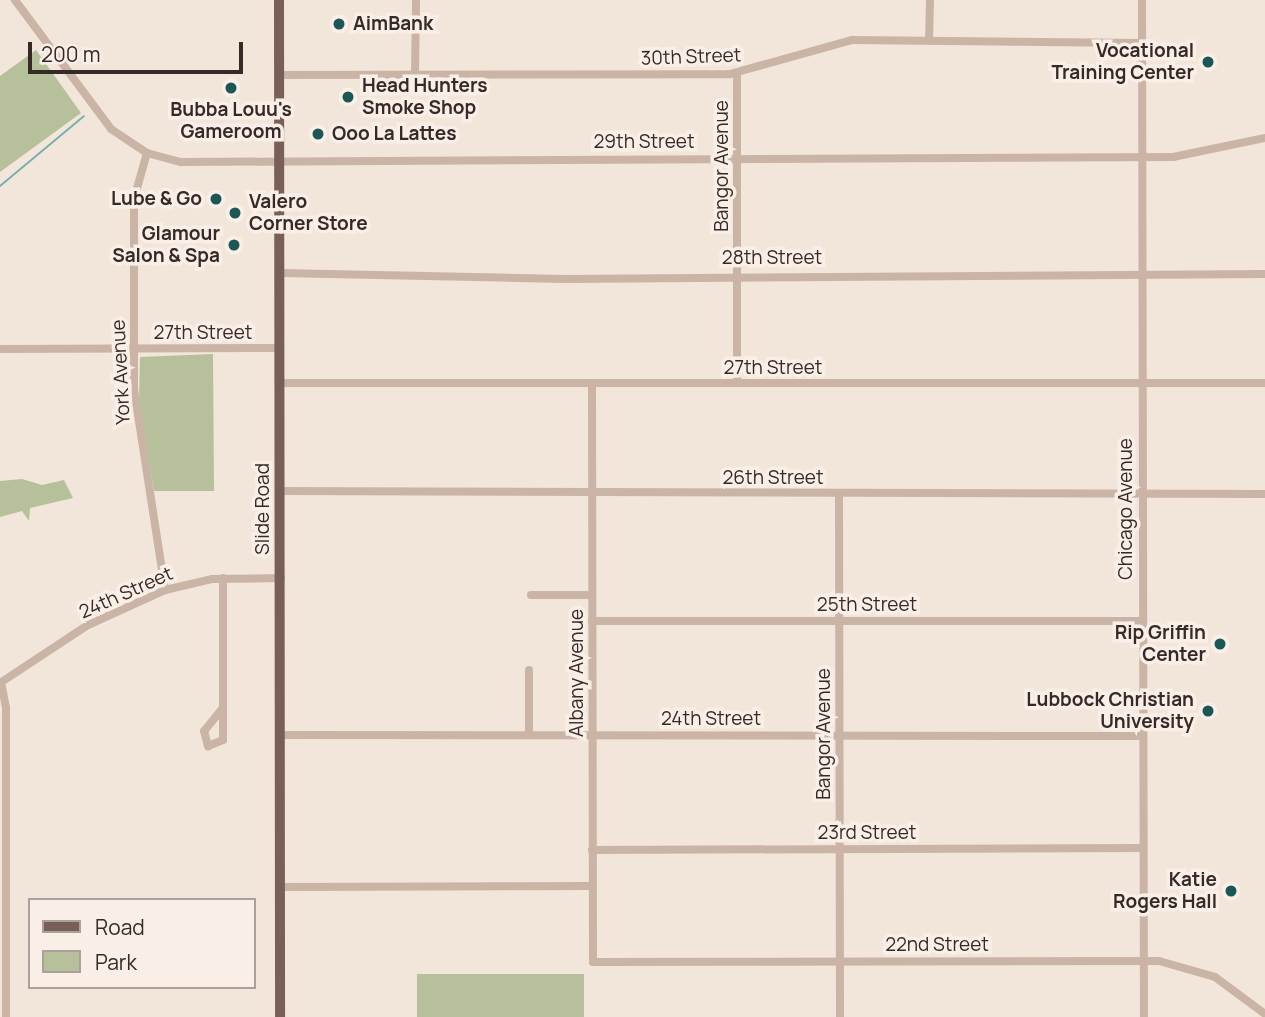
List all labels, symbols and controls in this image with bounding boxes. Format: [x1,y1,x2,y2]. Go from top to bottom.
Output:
place label: AimBank [353,13,433,35]
marker: AimBank [331,16,347,32]
scale bar [32,28,247,72]
text: 200 m [41,40,101,68]
place label: Vocational Training Center [1051,40,1194,84]
street label: 30th Street [640,44,742,70]
marker: Vocational Training Center [1200,54,1216,70]
place label: Head Hunters Smoke Shop [362,75,488,119]
marker: Bubba Louu's Gameroom [223,80,239,96]
marker: Head Hunters Smoke Shop [340,89,356,105]
place label: Bubba Louu's Gameroom [170,99,292,143]
street label: Bangor Avenue [711,100,733,232]
place label: Ooo La Lattes [332,123,457,145]
marker: Ooo La Lattes [310,126,326,142]
street label: 29th Street [593,131,695,153]
place label: Lube & Go [111,188,202,210]
marker: Lube & Go [208,191,224,207]
place label: Valero Corner Store [249,191,368,235]
marker: Valero Corner Store [227,205,243,221]
place label: Glamour Salon & Spa [112,223,220,267]
marker: Glamour Salon & Spa [226,237,242,253]
street label: 28th Street [722,247,822,269]
street label: York Avenue [107,319,135,425]
street label: 27th Street [154,322,252,344]
street label: 27th Street [724,357,822,379]
street label: Chicago Avenue [1115,438,1137,580]
street label: Slide Road [252,463,274,555]
street label: 26th Street [722,467,824,489]
street label: 24th Street [76,562,176,624]
street label: 25th Street [817,594,917,616]
street label: Albany Avenue [566,609,588,737]
place label: Rip Griffin Center [1115,622,1206,666]
marker: Rip Griffin Center [1212,636,1228,652]
street label: Bangor Avenue [813,668,835,800]
place label: Lubbock Christian University [1026,689,1194,733]
marker: Lubbock Christian University [1200,703,1216,719]
street label: 24th Street [661,708,761,730]
street label: 23rd Street [818,822,916,844]
place label: Katie Rogers Hall [1113,869,1217,913]
marker: Katie Rogers Hall [1223,883,1239,899]
legend [28,898,256,989]
text: Road [95,913,145,941]
street label: 22nd Street [885,934,989,956]
text: Park [95,948,137,976]

